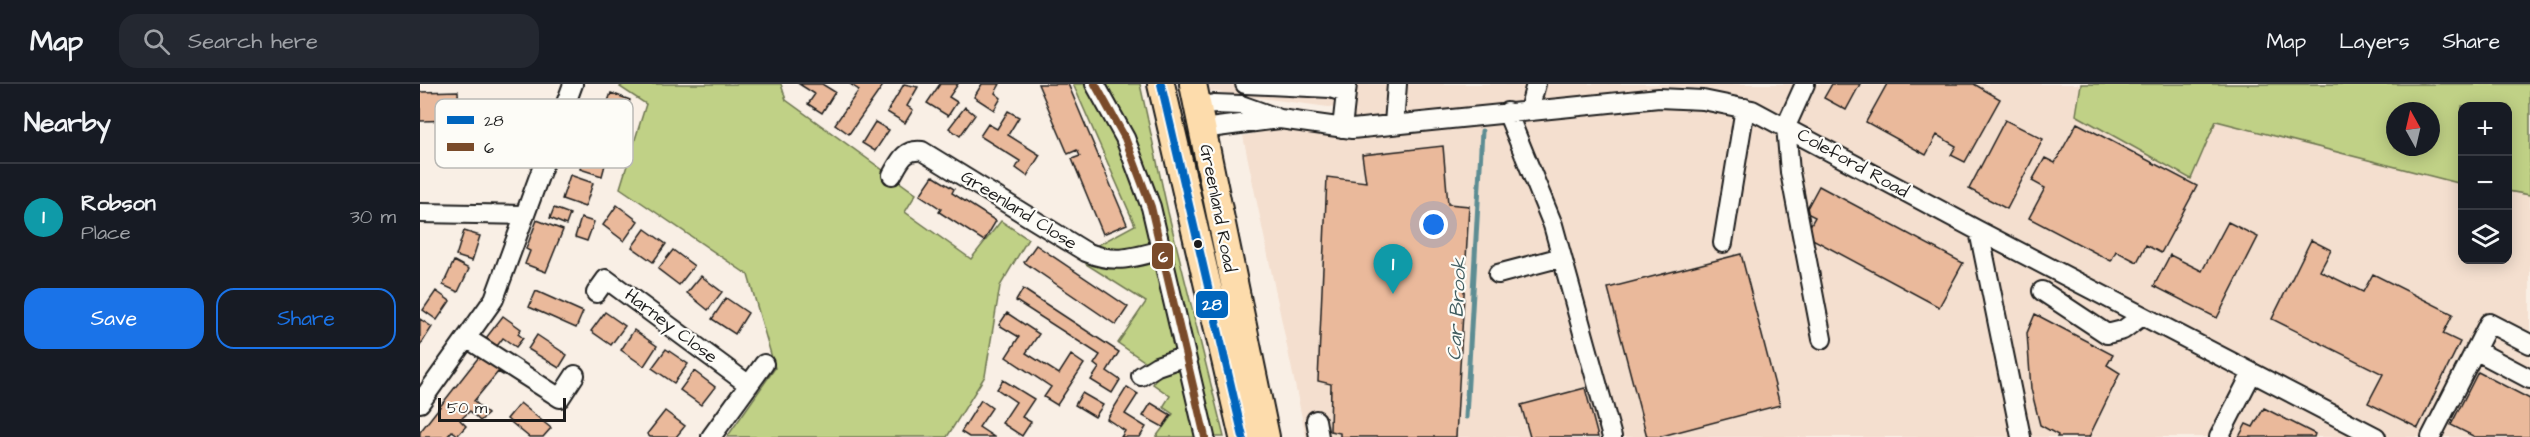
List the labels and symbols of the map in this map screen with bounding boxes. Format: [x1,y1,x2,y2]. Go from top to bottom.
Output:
legend [435,99,633,168]
north arrow [2386,102,2440,156]
text: 28 [484,110,504,132]
street label: Coleford Road [1793,122,1913,204]
text: 6 [484,137,494,159]
street label: Greenland Road [1193,142,1243,274]
street label: Greenland Close [956,164,1082,256]
your location [1419,210,1448,239]
unlabelled marker [1192,238,1204,250]
line badge: 6 [1151,242,1174,270]
pin: 1 [1374,244,1412,294]
text: 6 [1158,246,1168,268]
water label: Car Brook [1440,256,1474,361]
street label: Harney Close [619,283,723,370]
line badge: 28 [1195,290,1229,319]
text: 28 [1201,294,1222,316]
scale bar [438,395,566,422]

